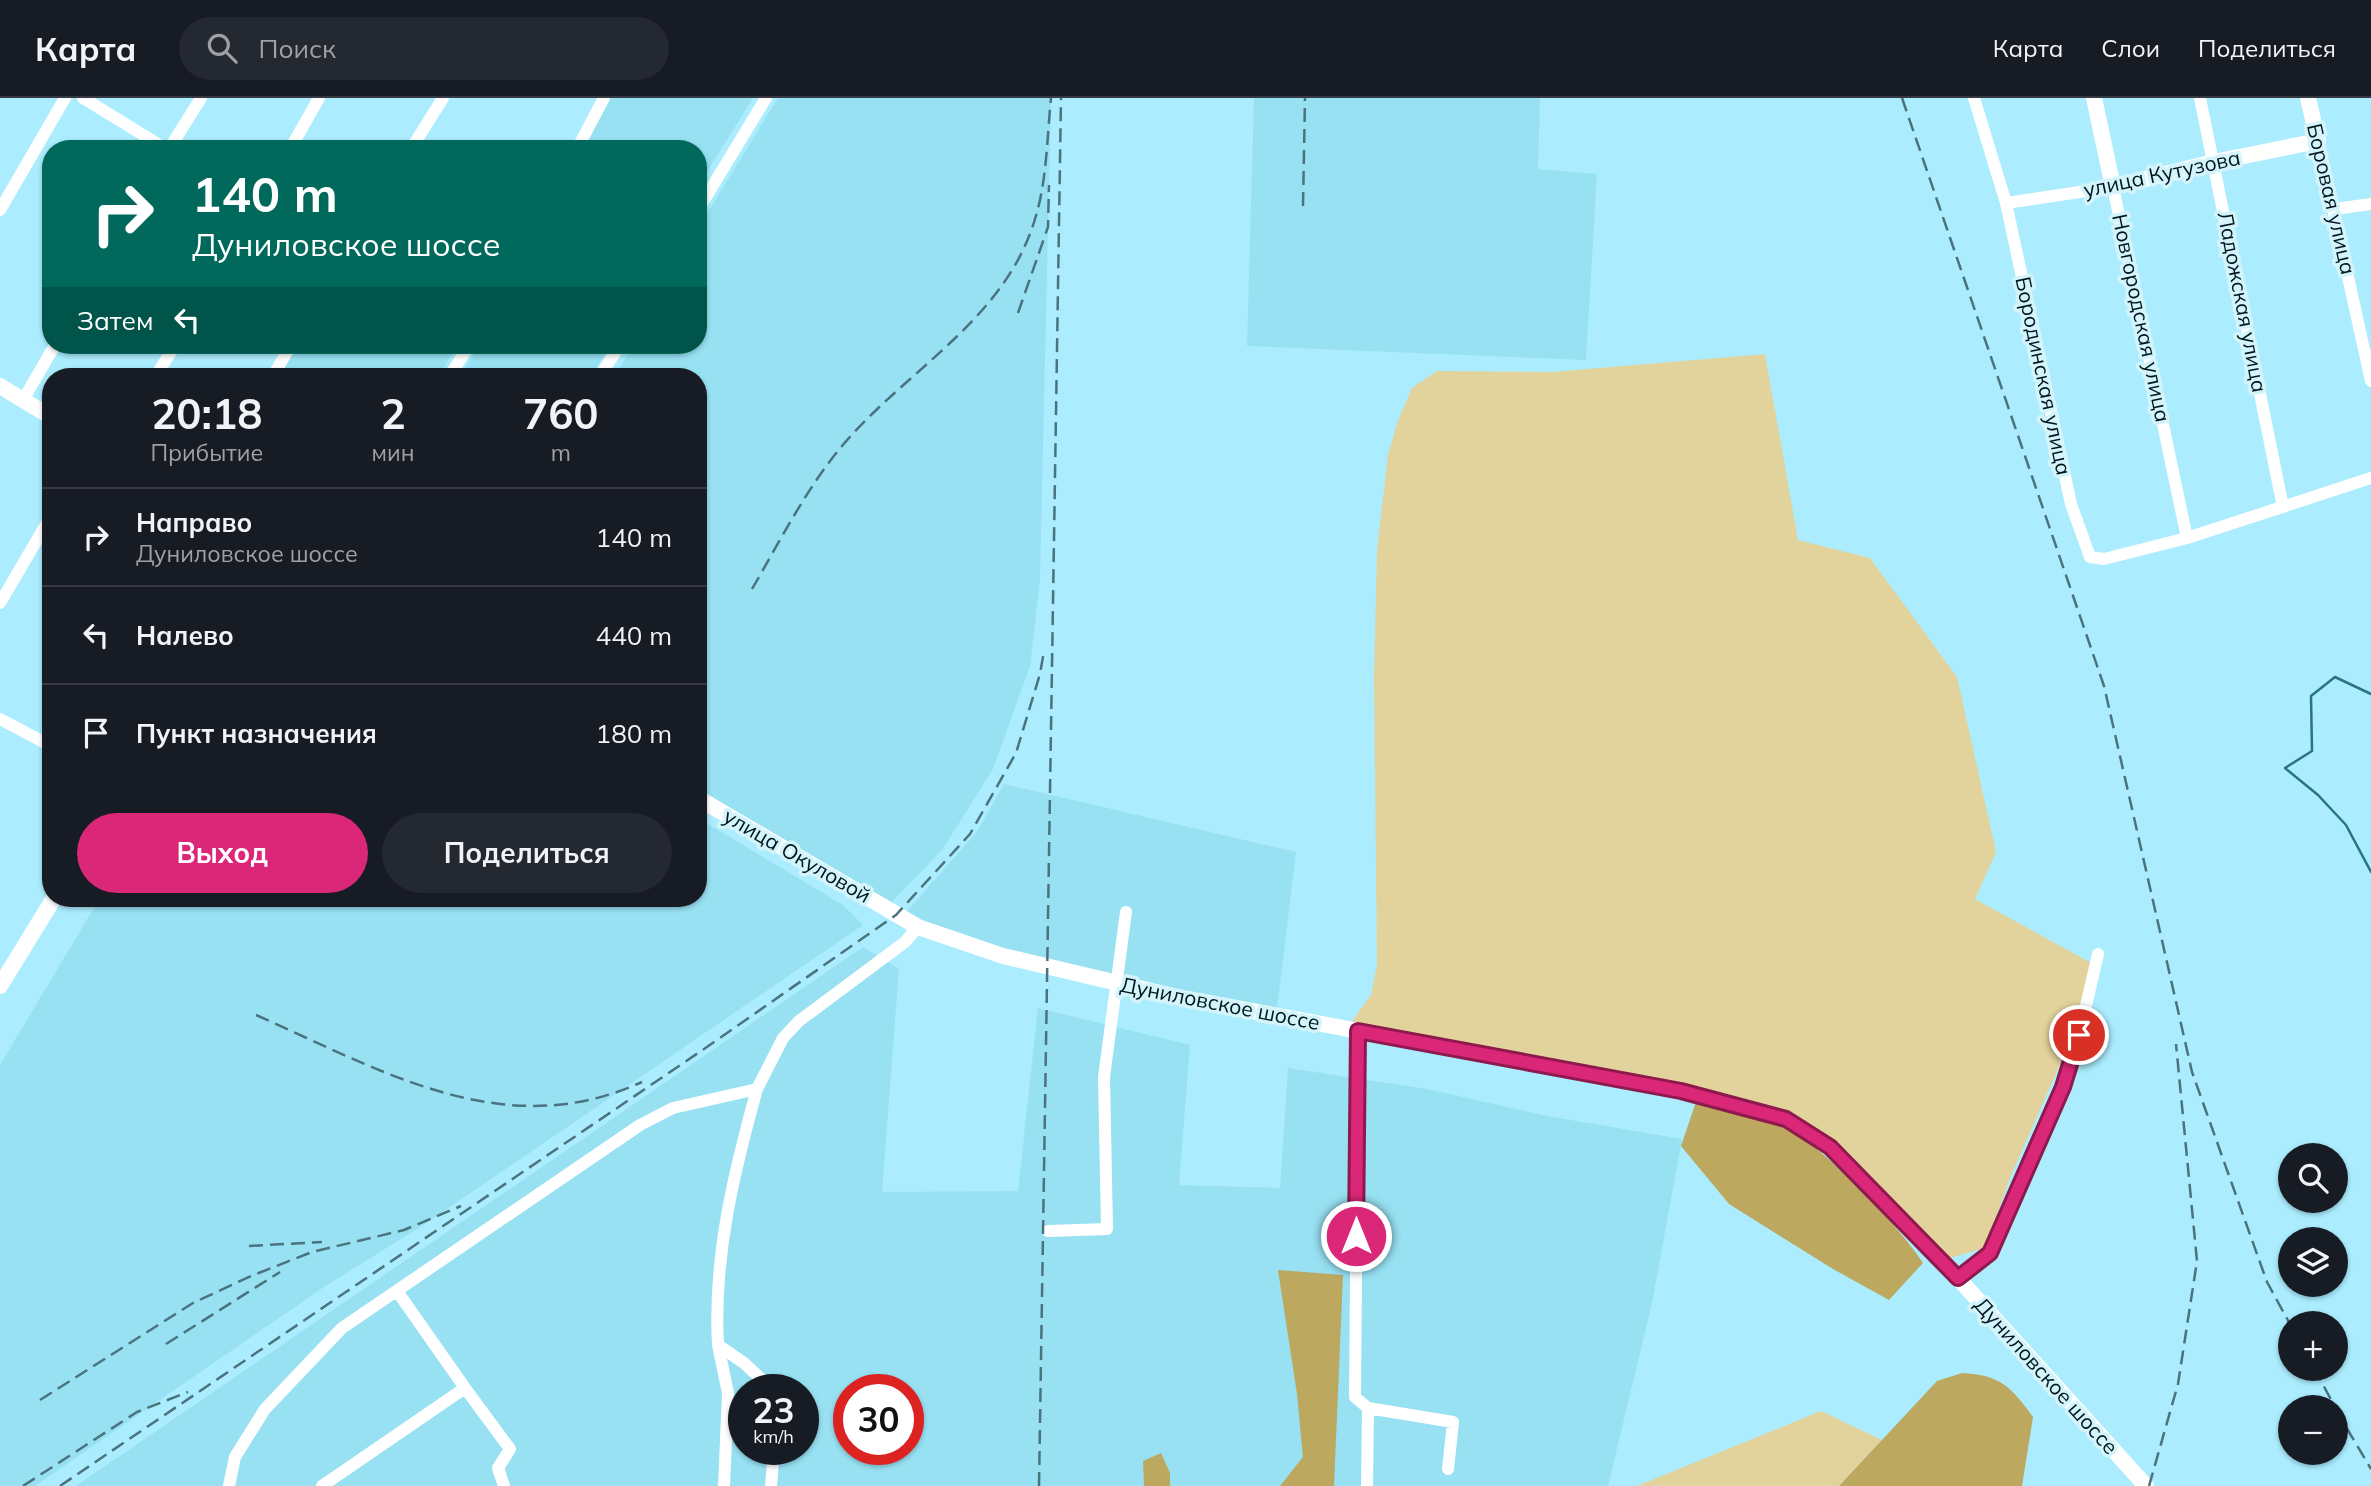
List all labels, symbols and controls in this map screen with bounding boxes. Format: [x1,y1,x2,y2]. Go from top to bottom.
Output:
search box [179,17,669,80]
text: Карта [35,28,137,69]
icon: search [203,29,241,67]
text: Поиск [259,32,336,65]
text: Карта [1993,33,2063,63]
text: Слои [2101,33,2160,63]
text: Поделиться [2198,33,2336,63]
street label: Боровая улица [2302,121,2362,277]
street label: улица Кутузова [2081,144,2243,202]
text: 140 m [192,163,338,224]
icon: right [77,168,168,259]
street label: Ладожская улица [2213,209,2273,394]
street label: Новгородская улица [2107,211,2177,424]
text: Дуниловское шоссе [192,224,501,264]
street label: Бородинская улица [2010,274,2078,477]
icon: left [168,301,206,339]
text: Затем [77,304,154,337]
text: 20:18 [151,387,262,440]
text: 2 [380,387,406,440]
text: 760 [523,387,599,440]
text: Прибытие [150,438,263,467]
text: мин [372,438,415,467]
text: m [551,438,571,467]
text: Направо [136,506,252,539]
icon: right [77,518,115,556]
text: 140 m [596,521,672,554]
text: Дуниловское шоссе [136,539,358,568]
icon: left [77,616,115,654]
text: Налево [136,619,234,652]
text: 440 m [596,619,672,652]
icon: arrive [77,714,115,752]
text: Пункт назначения [136,717,377,750]
text: 180 m [596,717,672,750]
street label: улица Окуловой [719,802,876,908]
button: Выход [77,813,368,893]
button: Поделиться [382,813,672,893]
street label: Дуниловское шоссе [1118,971,1322,1035]
pin [2049,1005,2109,1065]
icon: arrive [2060,1016,2098,1054]
map controls [2278,1143,2348,1465]
button: search [2278,1143,2348,1213]
position arrow [1319,1199,1393,1273]
button: layers [2278,1227,2348,1297]
street label: Дуниловское шоссе [1969,1291,2124,1459]
button: + [2278,1311,2348,1381]
speed limit sign: 30 [833,1374,924,1465]
text: 23 [752,1388,795,1432]
button: − [2278,1395,2348,1465]
text: km/h [753,1425,794,1448]

